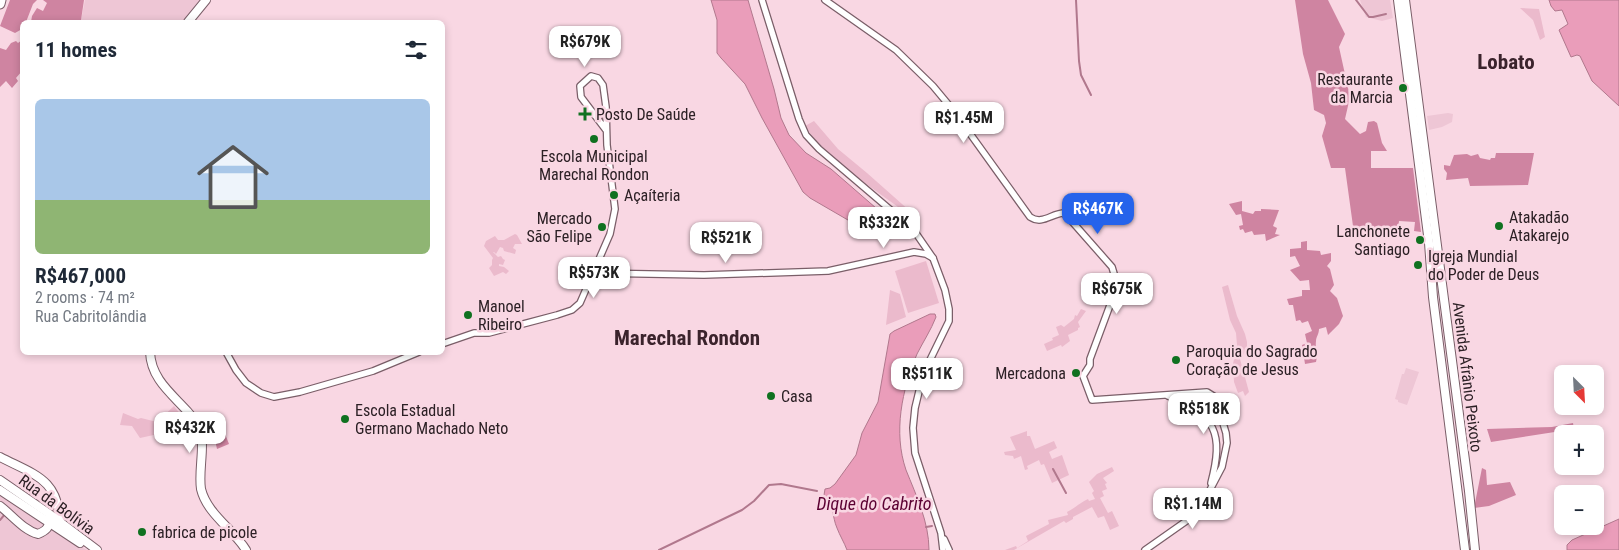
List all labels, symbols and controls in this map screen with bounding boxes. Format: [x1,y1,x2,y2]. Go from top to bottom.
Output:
pin: R$679K [544,26,626,68]
text: R$679K [560,32,610,51]
icon: filters [402,36,430,64]
text: 11 homes [35,38,117,62]
district label: Lobato [1477,50,1535,74]
place label: Restaurante da Marcia [1317,70,1393,107]
marker: Restaurante da Marcia [1397,82,1409,94]
pin: R$1.45M [918,102,1010,144]
place label: Posto De Saúde [596,105,696,124]
marker: Posto De Saúde [578,107,592,121]
text: R$1.45M [935,108,993,127]
icon: home [188,132,278,222]
marker: Escola Municipal Marechal Rondon [588,133,600,145]
place label: Escola Municipal Marechal Rondon [539,147,649,184]
place label: Açaíteria [624,186,681,205]
marker: Açaíteria [608,189,620,201]
pin: R$467K [1057,192,1139,235]
text: R$467K [1073,199,1123,218]
pin: R$332K [843,206,925,249]
place label: Atakadão Atakarejo [1509,208,1569,245]
place label: Mercado São Felipe [527,209,592,246]
text: R$332K [859,213,909,232]
marker: Atakadão Atakarejo [1493,220,1505,232]
marker: Mercado São Felipe [596,221,608,233]
pin: R$521K [685,222,767,264]
place label: Lanchonete Santiago [1336,222,1410,259]
text: R$521K [701,228,751,247]
marker: Lanchonete Santiago [1414,234,1426,246]
place label: Igreja Mundial do Poder de Deus [1428,247,1539,284]
pin: R$573K [553,256,635,299]
marker: Igreja Mundial do Poder de Deus [1412,259,1424,271]
text: R$573K [569,263,619,282]
text: R$467,000 [35,264,126,288]
pin: R$675K [1076,272,1158,315]
text: R$675K [1092,279,1142,298]
text: 2 rooms · 74 m² [35,288,135,307]
place label: Manoel Ribeiro [478,297,525,334]
street label: Avenida Afrânio Peixoto [1449,301,1486,453]
text: Rua Cabritolândia [35,307,147,326]
marker: Manoel Ribeiro [462,309,474,321]
district label: Marechal Rondon [614,326,760,350]
place label: Paroquia do Sagrado Coração de Jesus [1186,342,1318,379]
marker: Paroquia do Sagrado Coração de Jesus [1170,354,1182,366]
pin: R$511K [886,358,968,400]
text: R$511K [902,364,952,383]
place label: Mercadona [995,364,1066,383]
north arrow [1554,365,1604,415]
map controls [1554,365,1604,535]
marker: Mercadona [1070,367,1082,379]
place label: Casa [781,387,813,406]
marker: Casa [765,390,777,402]
pin: R$518K [1163,392,1245,435]
text: R$518K [1179,399,1229,418]
place label: Escola Estadual Germano Machado Neto [355,401,508,438]
pin: R$432K [149,412,231,454]
marker: Escola Estadual Germano Machado Neto [339,413,351,425]
text: R$432K [165,418,215,437]
button: + [1554,425,1604,475]
street label: Rua da Bolívia [15,470,98,538]
button: − [1554,485,1604,535]
pin: R$1.14M [1147,488,1239,530]
water label: Dique do Cabrito [817,493,931,514]
text: R$1.14M [1164,494,1222,513]
place label: fabrica de picole [152,523,257,542]
marker: fabrica de picole [136,526,148,538]

